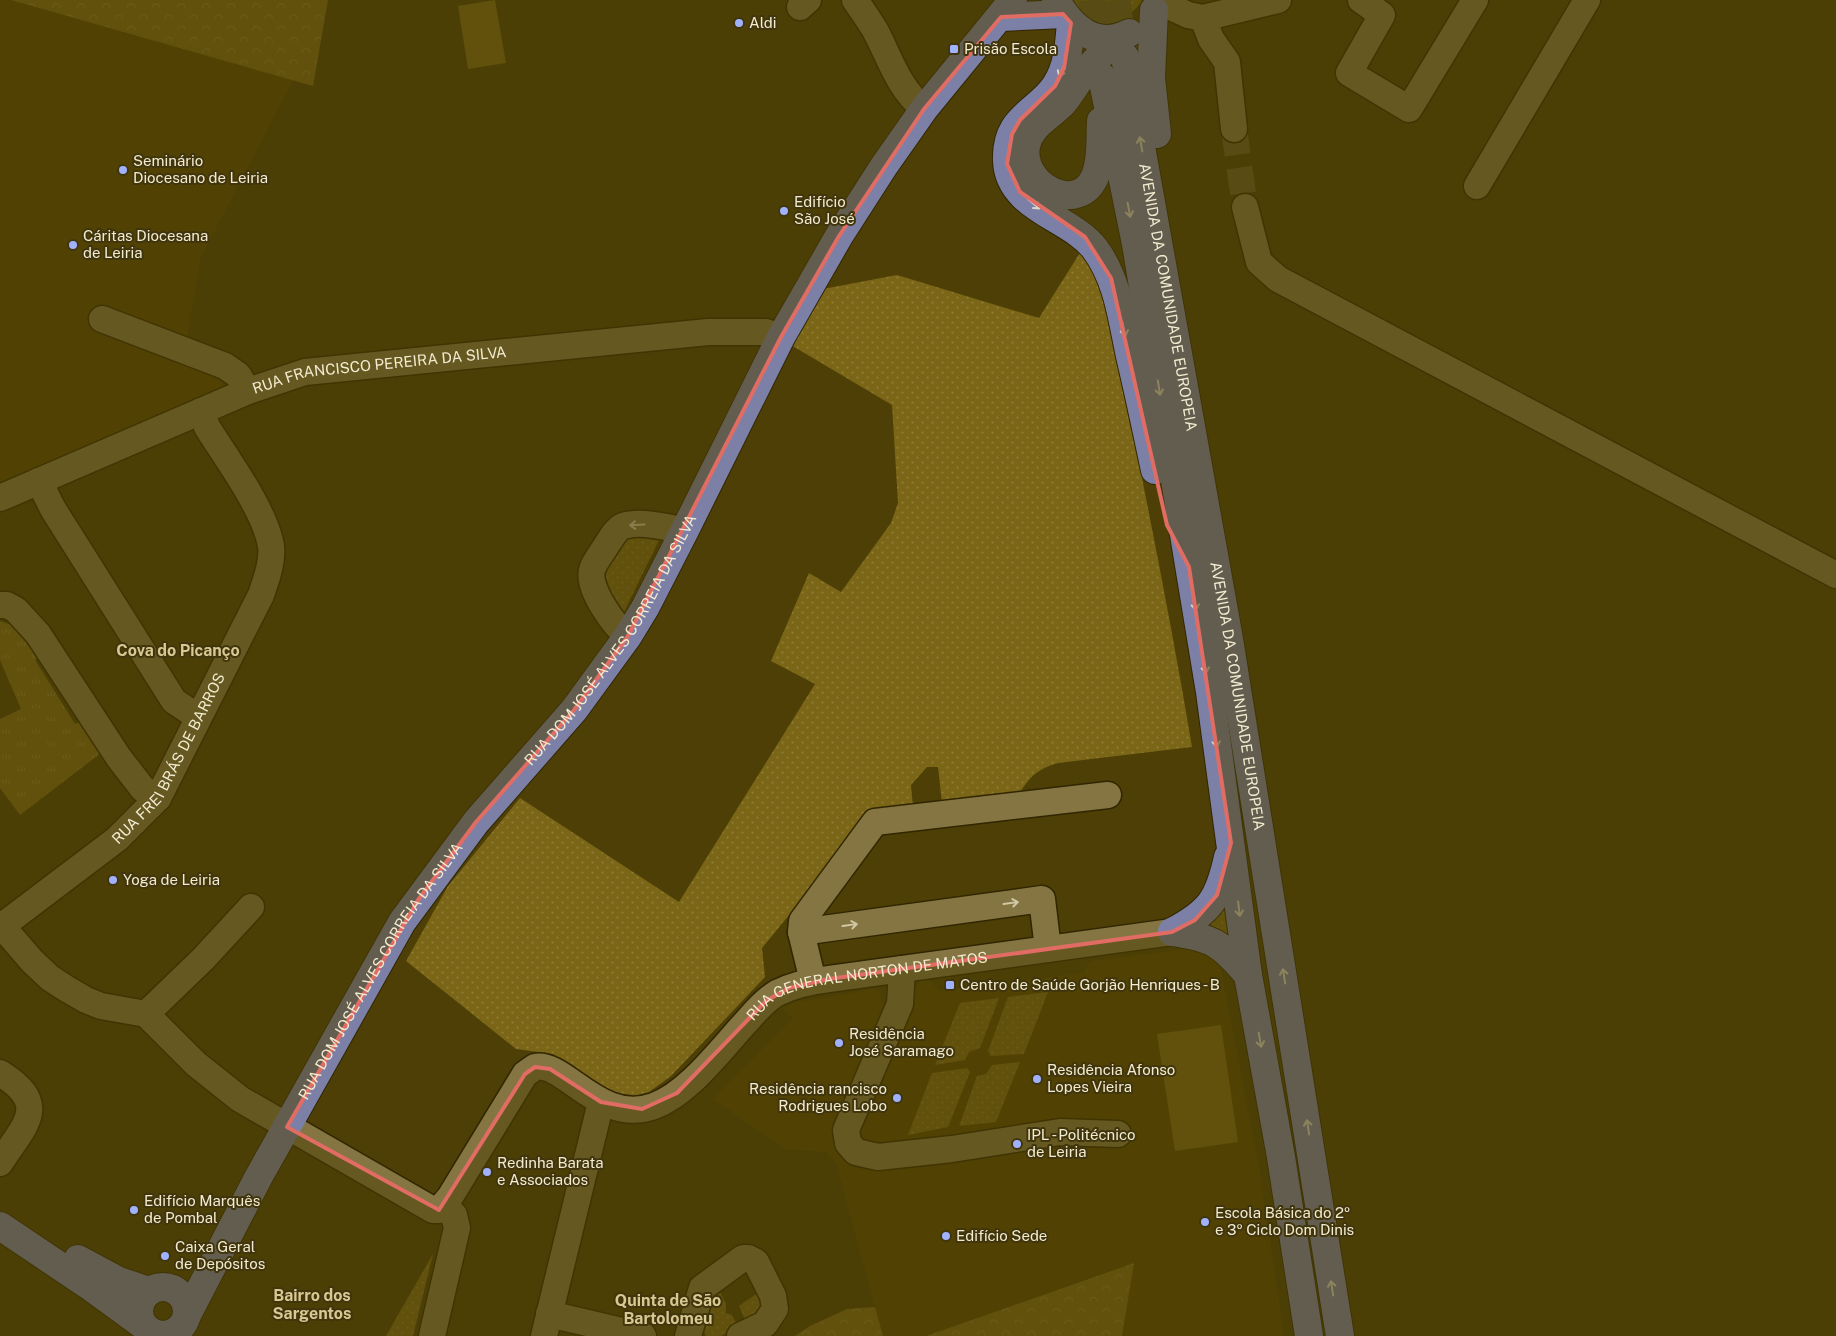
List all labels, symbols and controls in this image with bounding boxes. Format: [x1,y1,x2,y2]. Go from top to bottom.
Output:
place label: Aldi [749,14,777,31]
marker: Aldi [733,17,745,29]
place label: Prisão Escola [964,40,1057,57]
marker: Prisão Escola [948,43,960,55]
one-way arrow [1057,62,1067,77]
one-way arrow [1135,136,1145,152]
place label: Seminário Diocesano de Leiria [133,152,268,186]
street label: AVENIDA DA COMUNIDADE EUROPEIA [1136,162,1201,433]
marker: Seminário Diocesano de Leiria [117,164,129,176]
place label: Edifício São José [794,193,855,227]
one-way arrow [1027,198,1040,210]
one-way arrow [1125,202,1134,218]
marker: Edifício São José [778,205,790,217]
place label: Cáritas Diocesana de Leiria [83,227,208,261]
marker: Cáritas Diocesana de Leiria [67,239,79,251]
one-way arrow [1120,320,1129,336]
street label: RUA FRANCISCO PEREIRA DA SILVA [250,343,508,397]
one-way arrow [1155,380,1165,396]
street label: RUA DOM JOSÉ ALVES CORREIA DA SILVA [521,511,699,768]
one-way arrow [629,521,645,530]
street label: AVENIDA DA COMUNIDADE EUROPEIA [1207,560,1268,832]
one-way arrow [1190,595,1200,611]
district label: Cova do Picanço [116,641,240,660]
one-way arrow [1201,657,1211,673]
street label: RUA FREI BRÁS DE BARROS [108,670,228,847]
one-way arrow [1212,732,1222,748]
street label: RUA DOM JOSÉ ALVES CORREIA DA SILVA [295,839,466,1102]
place label: Yoga de Leiria [123,871,220,888]
marker: Yoga de Leiria [107,874,119,886]
one-way arrow [1002,898,1018,908]
one-way arrow [1234,900,1244,916]
one-way arrow [841,920,857,930]
street label: RUA GENERAL NORTON DE MATOS [743,948,989,1023]
one-way arrow [1279,968,1289,984]
place label: Centro de Saúde Gorjão Henriques - B [960,976,1220,993]
marker: Centro de Saúde Gorjão Henriques - B [944,979,956,991]
place label: Residência José Saramago [849,1025,954,1059]
one-way arrow [1255,1032,1265,1048]
marker: Residência José Saramago [833,1037,845,1049]
place label: Residência Afonso Lopes Vieira [1047,1061,1175,1095]
marker: Residência Afonso Lopes Vieira [1031,1073,1043,1085]
place label: Residência rancisco Rodrigues Lobo [749,1080,887,1114]
marker: Residência rancisco Rodrigues Lobo [891,1092,903,1104]
one-way arrow [1302,1120,1312,1136]
place label: IPL - Politécnico de Leiria [1027,1126,1136,1160]
marker: IPL - Politécnico de Leiria [1011,1138,1023,1150]
place label: Redinha Barata e Associados [497,1154,603,1188]
marker: Redinha Barata e Associados [481,1166,493,1178]
place label: Edifício Marquês de Pombal [144,1192,260,1226]
marker: Edifício Marquês de Pombal [128,1204,140,1216]
place label: Escola Básica do 2º e 3º Ciclo Dom Dinis [1215,1204,1354,1238]
marker: Escola Básica do 2º e 3º Ciclo Dom Dinis [1199,1216,1211,1228]
place label: Edifício Sede [956,1227,1047,1244]
marker: Edifício Sede [940,1230,952,1242]
place label: Caixa Geral de Depósitos [175,1238,265,1272]
marker: Caixa Geral de Depósitos [159,1250,171,1262]
one-way arrow [1327,1280,1337,1296]
district label: Bairro dos Sargentos [273,1286,351,1323]
district label: Quinta de São Bartolomeu [615,1291,721,1328]

